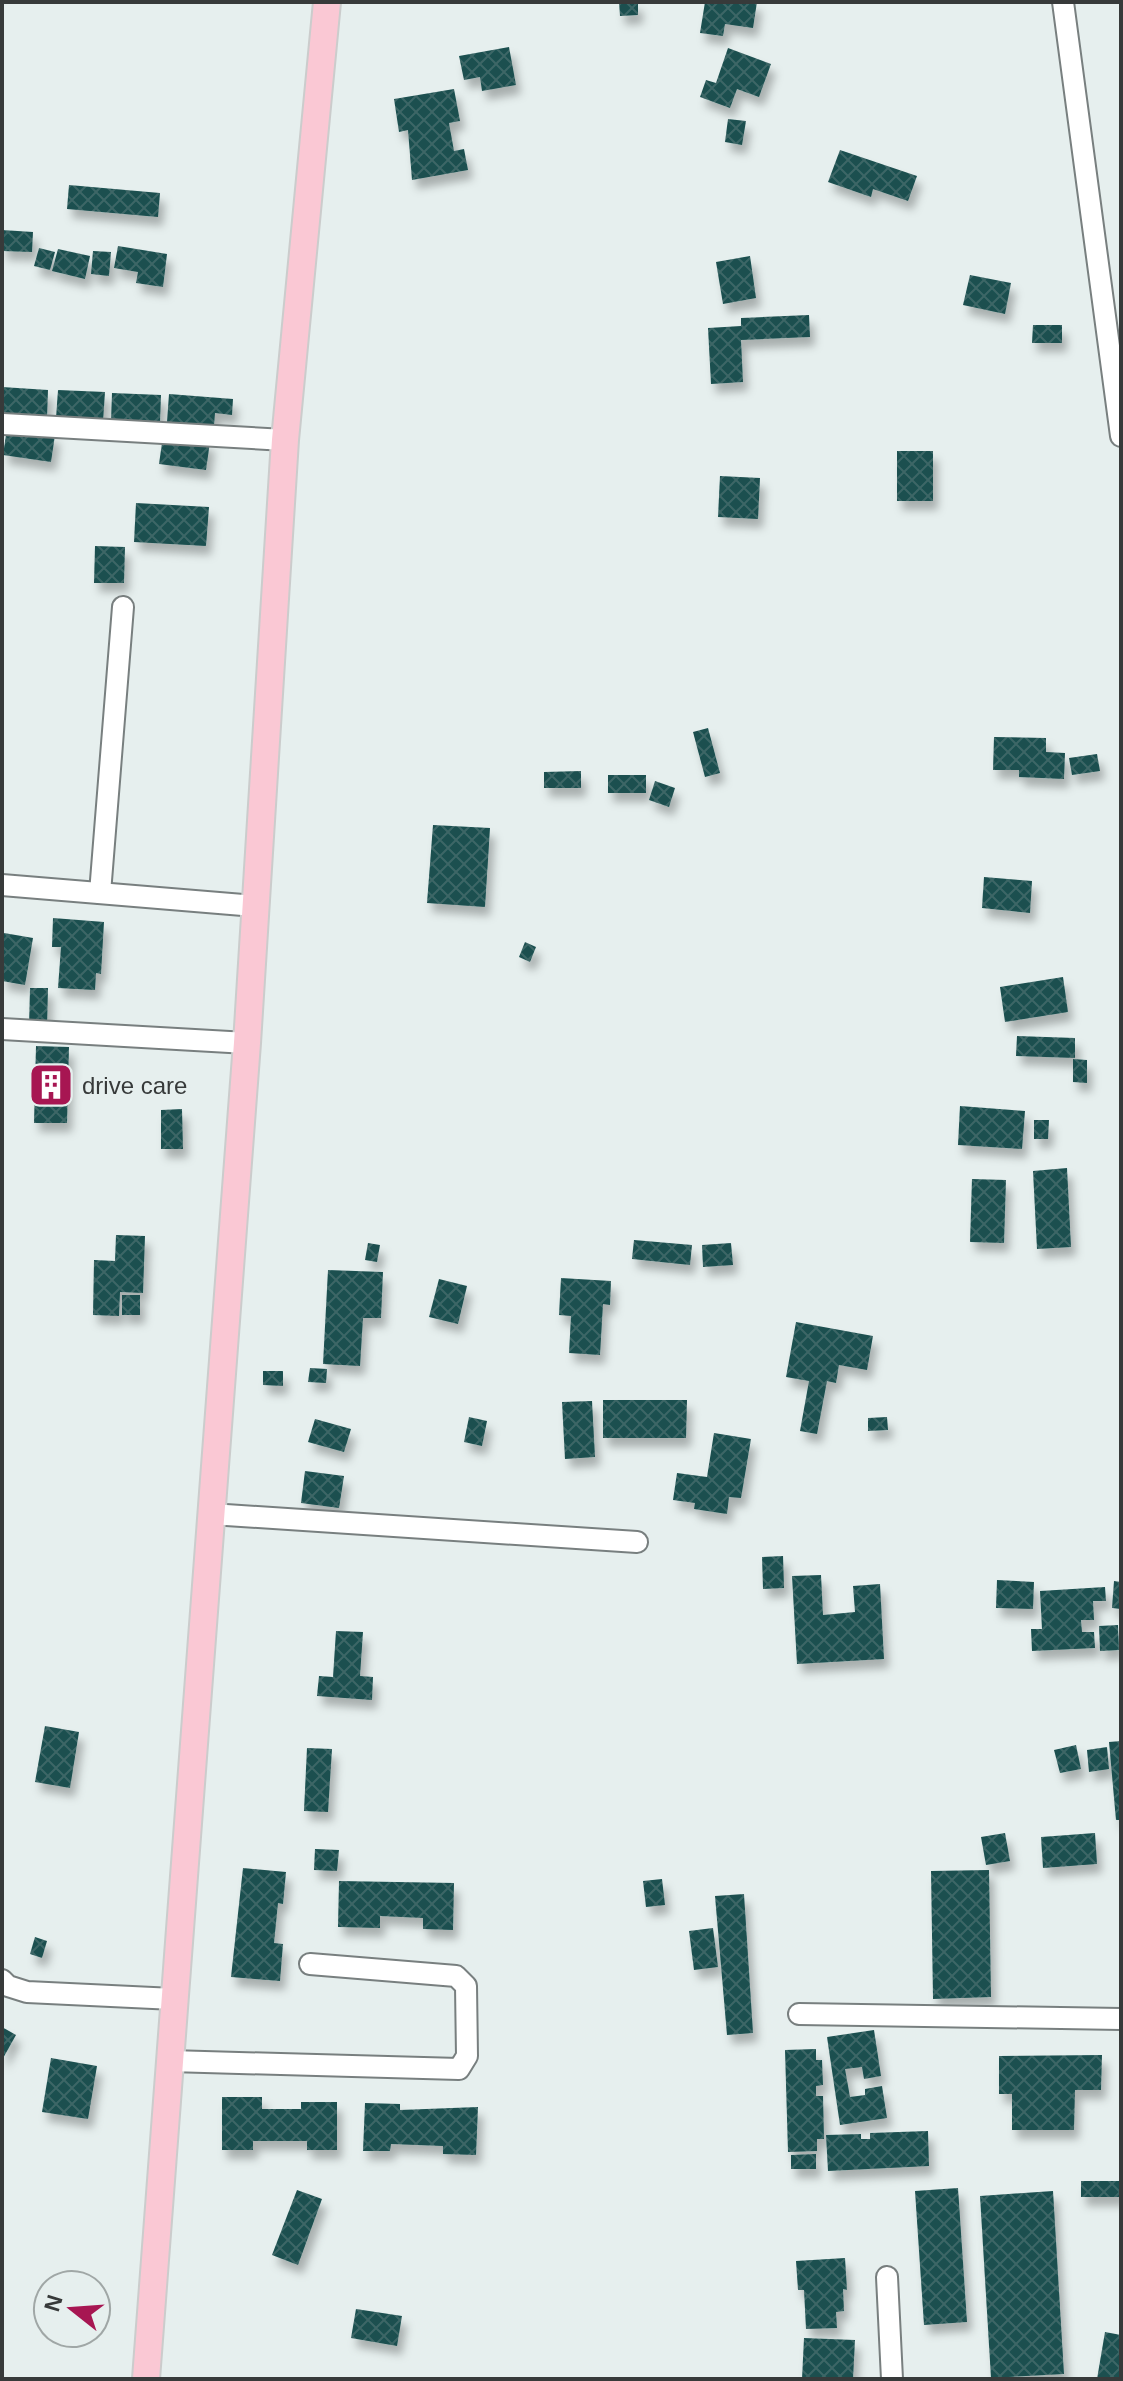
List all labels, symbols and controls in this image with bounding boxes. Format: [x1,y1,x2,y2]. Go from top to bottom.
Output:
building icon: drive care [27,1061,75,1109]
place label: drive care [82,1072,187,1099]
north arrow [32,2269,112,2349]
text: N [39,2292,68,2315]

